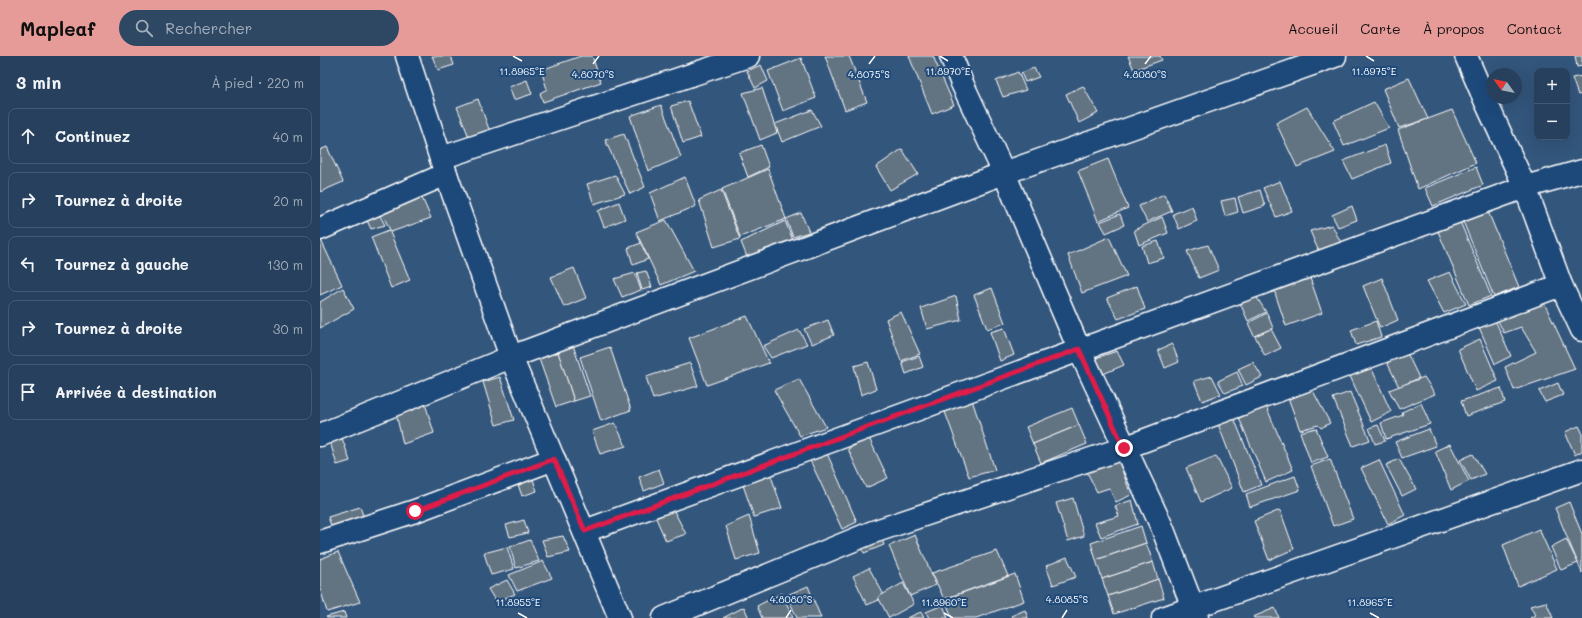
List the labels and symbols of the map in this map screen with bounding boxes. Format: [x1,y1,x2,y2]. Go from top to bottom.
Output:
text: 11.8965°E [499,64,545,78]
text: 11.8970°E [925,64,971,78]
text: 11.8975°E [1352,64,1397,78]
text: 4.8070°S [572,67,614,81]
text: 4.8075°S [848,67,890,81]
text: 4.8080°S [1124,67,1167,81]
north arrow [1486,68,1522,104]
route end [1115,439,1133,457]
route start [406,502,424,520]
text: 4.8080°S [770,592,813,606]
text: 4.8085°S [1046,592,1089,606]
text: 11.8955°E [495,595,541,609]
text: 11.8960°E [921,595,967,609]
text: 11.8965°E [1347,595,1393,609]

